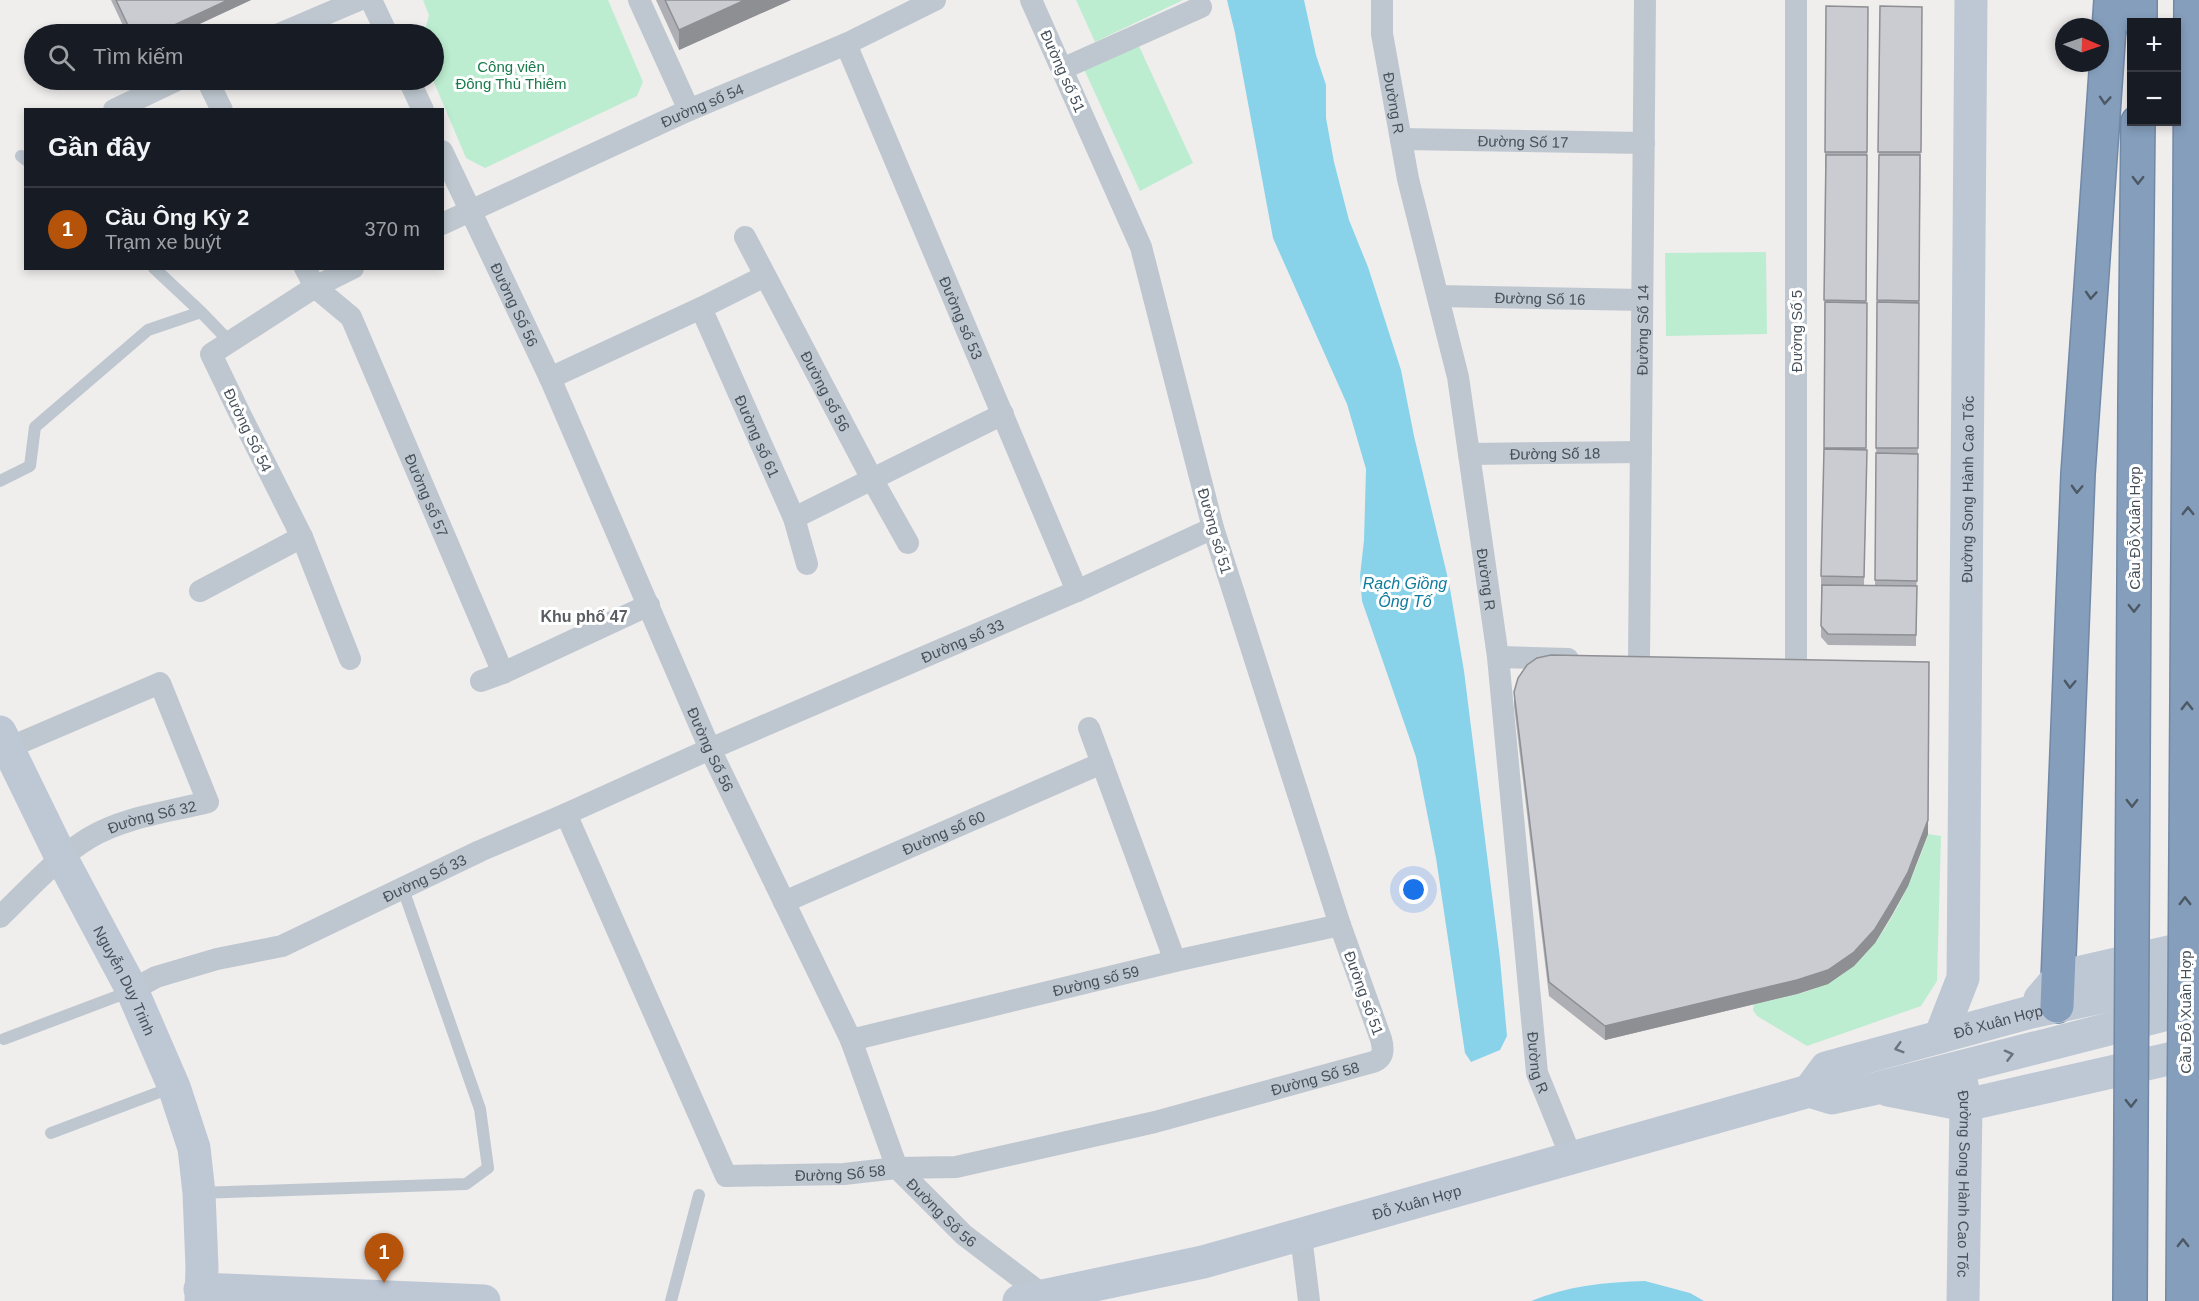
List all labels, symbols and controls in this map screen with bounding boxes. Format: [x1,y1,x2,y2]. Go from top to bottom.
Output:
north arrow [2055,18,2109,72]
map controls [2127,18,2181,126]
button: + [2127,18,2181,72]
search box [24,24,444,90]
street label: Đường số 51 [1037,27,1089,115]
icon: search [45,41,78,74]
text: Tìm kiếm [93,44,183,69]
park label: Công viên Đông Thủ Thiêm [455,58,567,92]
street label: Đường R [1380,71,1408,135]
button: − [2127,72,2181,126]
street label: Đường số 54 [658,80,746,130]
one-way arrow [2099,96,2112,105]
text: Gần đây [48,132,151,162]
street label: Đường Số 17 [1477,132,1569,150]
one-way arrow [2131,175,2144,184]
text: Cầu Ông Kỳ 2 [105,205,249,230]
text: 1 [62,218,73,240]
text: 370 m [364,218,420,240]
text: Trạm xe buýt [105,231,221,253]
street label: Đường Số 56 [488,260,542,349]
street label: Đường số 53 [937,274,987,362]
street label: Đường Số 14 [1633,285,1651,375]
street label: Đường Số 16 [1494,289,1586,307]
street label: Đường Số 5 [1788,290,1805,372]
one-way arrow [2085,290,2098,299]
street label: Đường số 56 [798,348,854,434]
street label: Đường Số 54 [220,385,276,475]
street label: Đường số 61 [732,392,783,480]
street label: Đường Song Hành Cao Tốc [1958,395,1976,583]
street label: Đường Số 18 [1509,444,1600,462]
street label: Đường số 57 [402,451,452,539]
street label: Cầu Đỗ Xuân Hợp [2126,466,2143,590]
one-way arrow [2071,485,2084,494]
street label: Đường số 51 [1195,486,1235,576]
one-way arrow [2182,506,2194,515]
street label: Đường R [1474,547,1500,612]
water label: Rạch Giồng Ông Tố [1363,575,1447,610]
one-way arrow [2128,603,2140,612]
district label: Khu phố 47 [540,608,628,625]
street label: Đường số 33 [918,615,1006,666]
one-way arrow [2064,680,2076,689]
one-way arrow [2181,701,2193,710]
street label: Đường Số 56 [684,704,738,794]
street label: Đường Số 32 [105,797,198,836]
one-way arrow [2126,798,2139,807]
street label: Đường số 60 [900,807,987,858]
street label: Đường Số 33 [380,850,469,905]
your location [1399,875,1428,904]
one-way arrow [2179,896,2191,905]
street label: Nguyễn Duy Trinh [91,923,159,1038]
street label: Đường số 51 [1341,949,1387,1037]
street label: Cầu Đỗ Xuân Hợp [2177,950,2194,1074]
street label: Đường số 59 [1051,962,1141,999]
street label: Đỗ Xuân Hợp [1952,1001,2044,1041]
street label: Đường R [1525,1031,1553,1096]
one-way arrow [1894,1041,1905,1053]
one-way arrow [2004,1050,2014,1063]
street label: Đường Số 58 [1269,1058,1361,1098]
street label: Đường Song Hành Cao Tốc [1955,1089,1975,1278]
one-way arrow [2125,1098,2137,1107]
street label: Đường Số 58 [795,1161,886,1183]
street label: Đường Số 56 [904,1175,980,1250]
street label: Đỗ Xuân Hợp [1370,1181,1463,1222]
pin: 1 [364,1234,404,1283]
one-way arrow [2177,1238,2189,1247]

